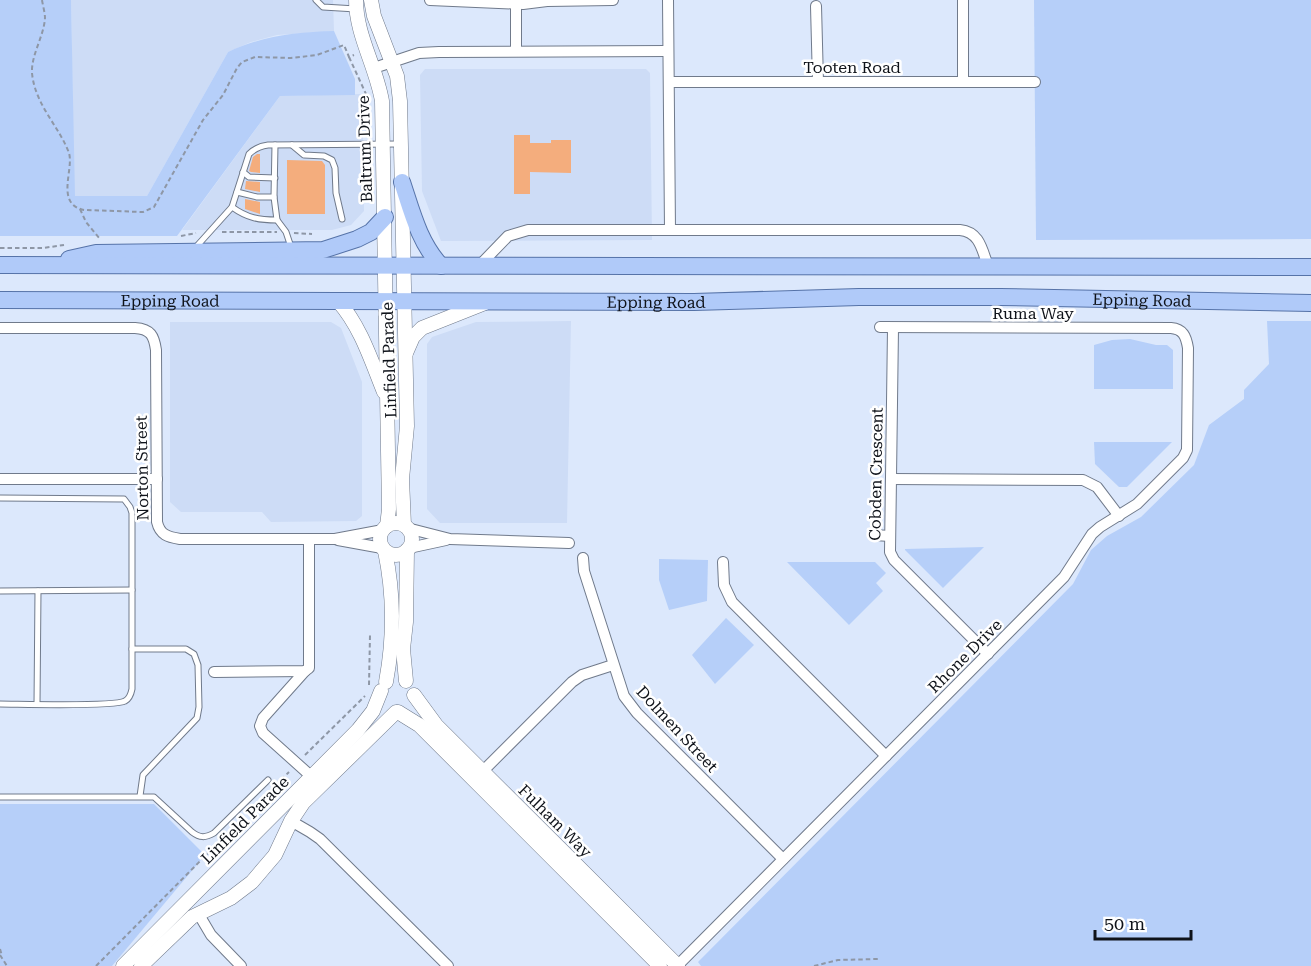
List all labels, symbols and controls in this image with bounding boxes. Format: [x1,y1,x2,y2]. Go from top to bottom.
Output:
street label: Tooten Road [803,58,901,77]
street label: Baltrum Drive [354,95,376,203]
street label: Epping Road [1092,289,1192,310]
street label: Epping Road [120,291,220,310]
street label: Epping Road [606,292,706,312]
street label: Linfield Parade [377,301,401,419]
street label: Ruma Way [992,304,1074,323]
street label: Cobden Crescent [865,407,887,541]
street label: Norton Street [132,415,152,521]
street label: Rhone Drive [924,615,1006,697]
street label: Dolmen Street [632,682,722,776]
street label: Linfield Parade [197,772,293,868]
street label: Fulham Way [515,781,596,862]
scale bar [1095,903,1191,941]
text: 50 m [1104,913,1145,934]

